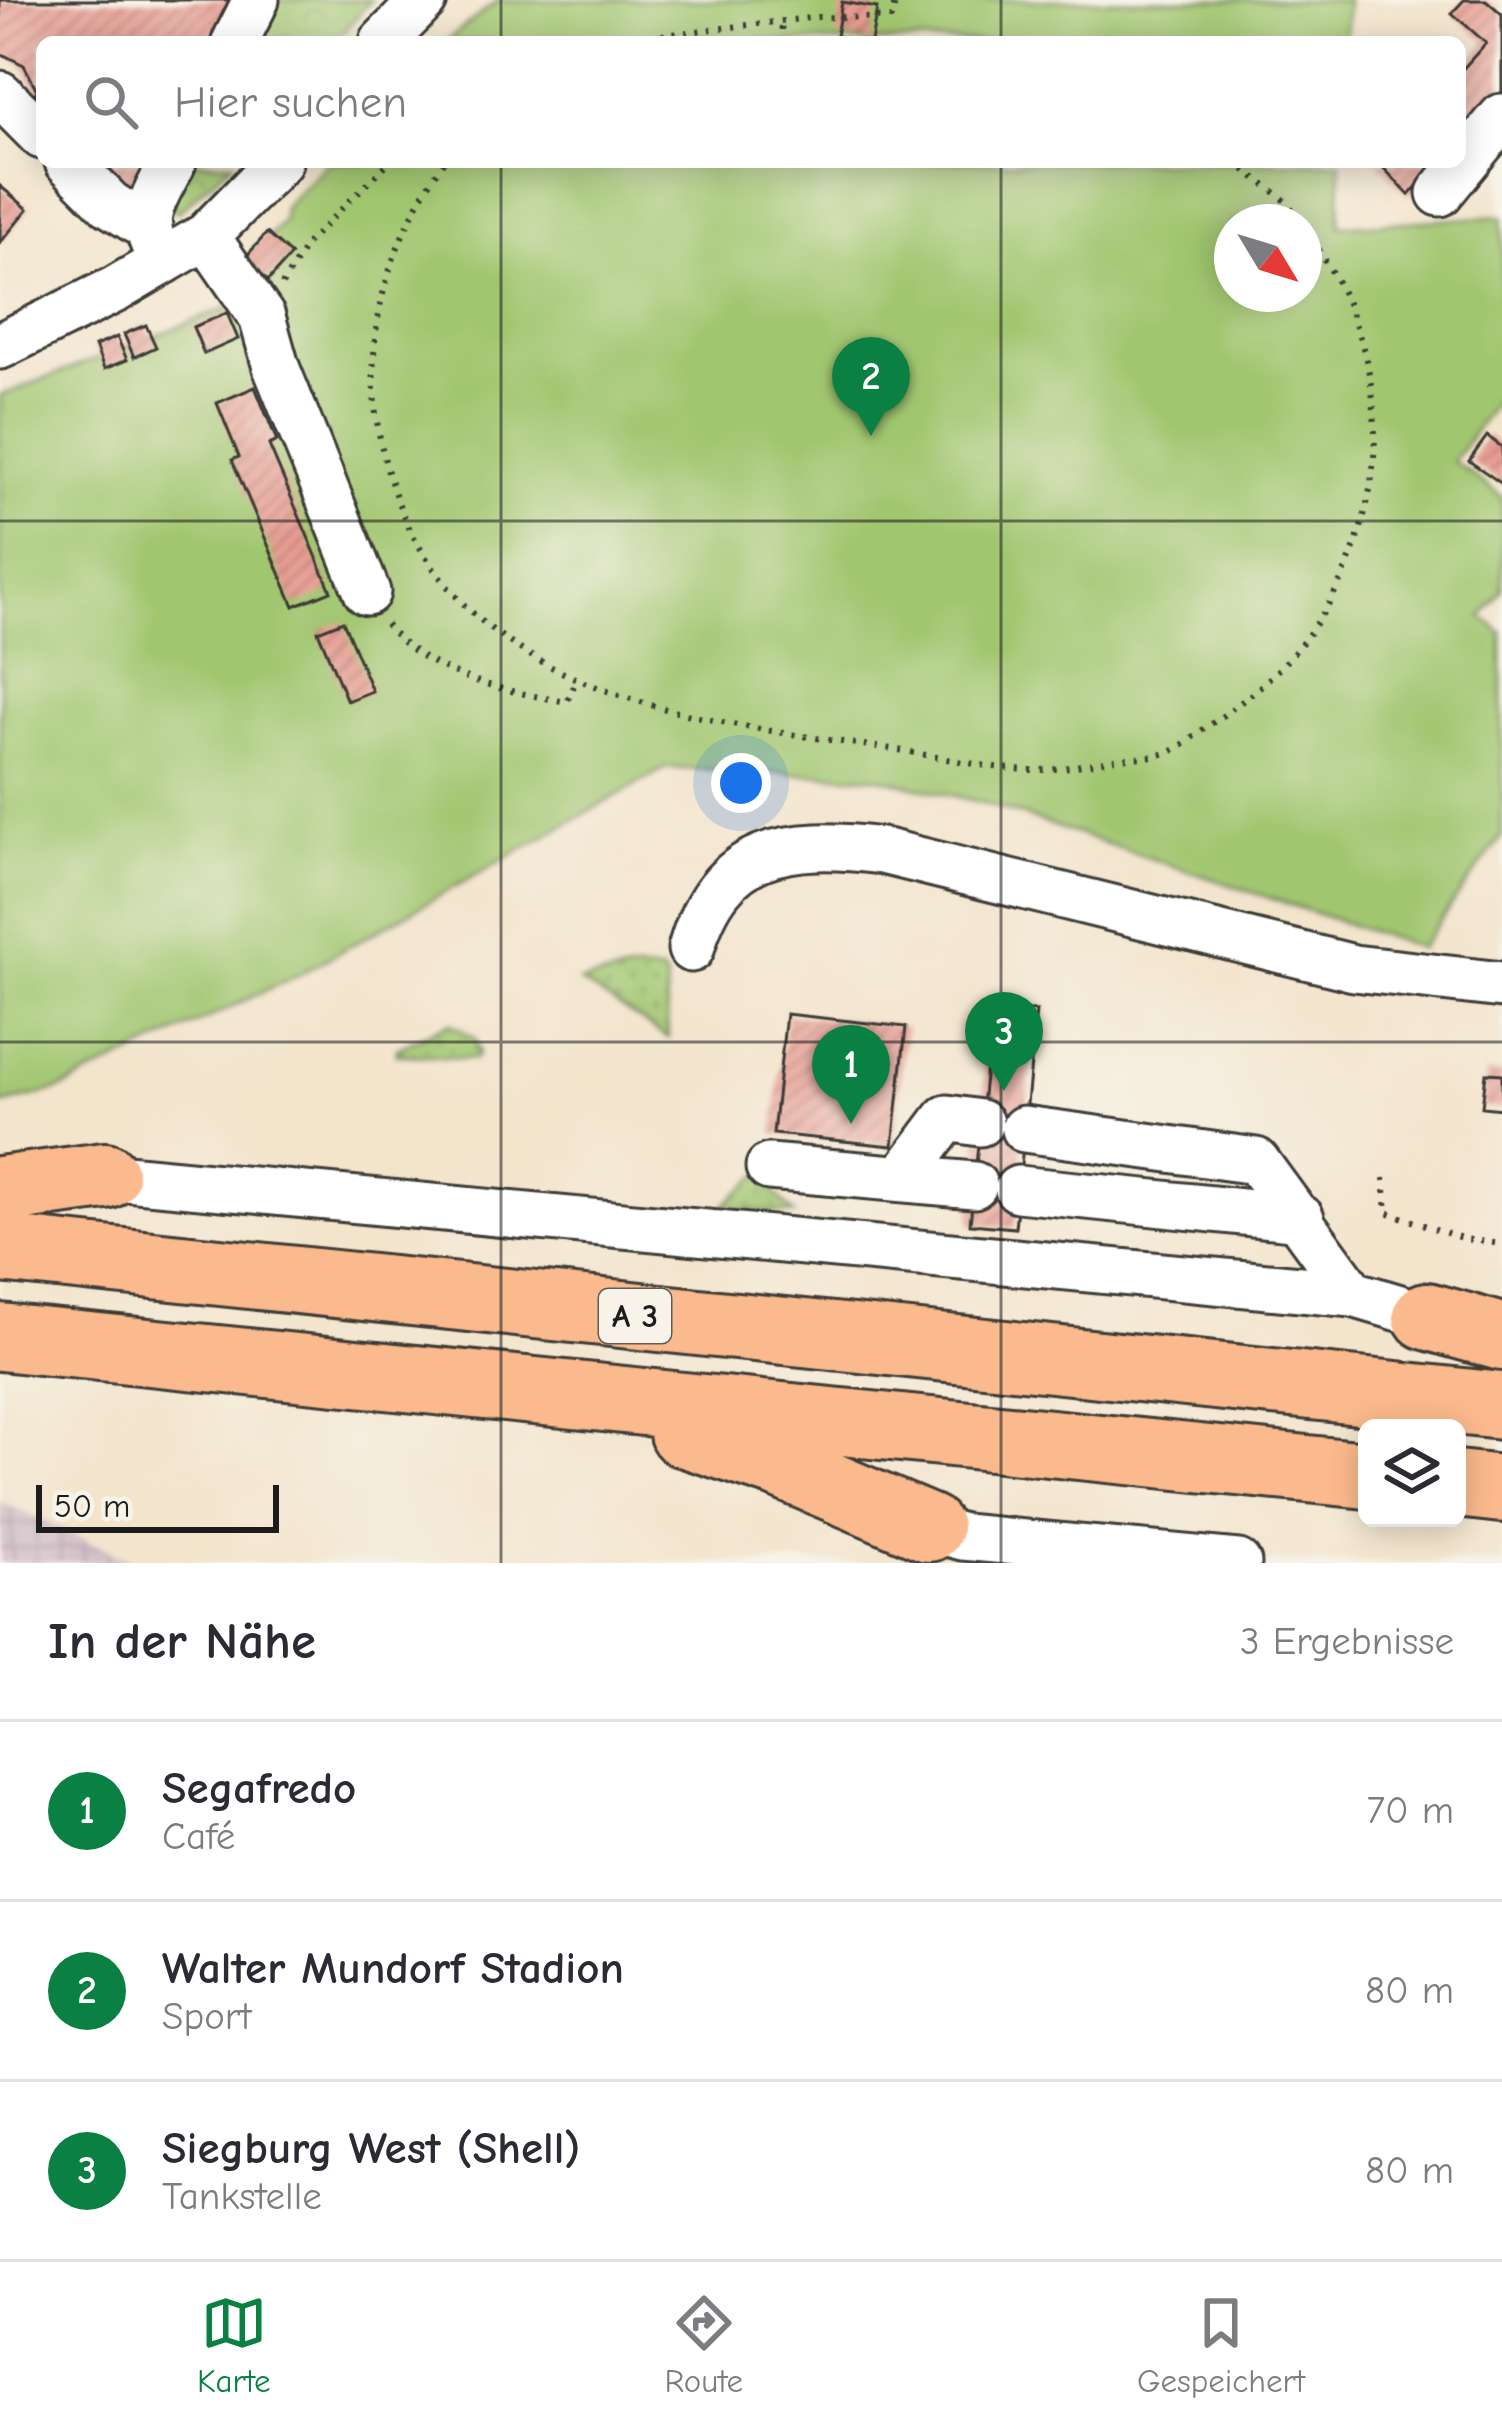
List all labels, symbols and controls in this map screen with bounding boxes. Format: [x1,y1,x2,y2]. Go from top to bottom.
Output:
search box [36,36,1466,168]
icon: search [78,69,144,135]
text: Hier suchen [174,76,407,128]
north arrow [1214,204,1322,312]
pin: 2 [832,337,910,436]
your location [711,753,771,813]
pin: 3 [965,992,1043,1091]
pin: 1 [812,1025,890,1124]
road number: A 3 [599,1289,671,1343]
map controls [1358,1419,1466,1527]
button: layers [1358,1419,1466,1527]
scale bar [36,1479,279,1532]
text: 50 m [54,1487,130,1525]
text: In der Nähe [48,1612,316,1671]
text: 3 Ergebnisse [1240,1619,1454,1664]
text: Segafredo [162,1762,356,1814]
text: 1 [79,1788,95,1833]
text: 70 m [1367,1788,1454,1833]
text: Café [162,1814,235,1859]
text: Walter Mundorf Stadion [162,1942,624,1994]
text: 2 [77,1968,97,2013]
text: 80 m [1365,1968,1454,2013]
text: Sport [162,1994,252,2039]
text: Siegburg West (Shell) [162,2122,580,2174]
text: 3 [77,2148,97,2193]
text: 80 m [1365,2148,1454,2193]
text: Tankstelle [162,2174,322,2219]
tab: Karte [197,2290,271,2400]
tab: Route [664,2290,743,2400]
tab: Gespeichert [1137,2290,1305,2400]

